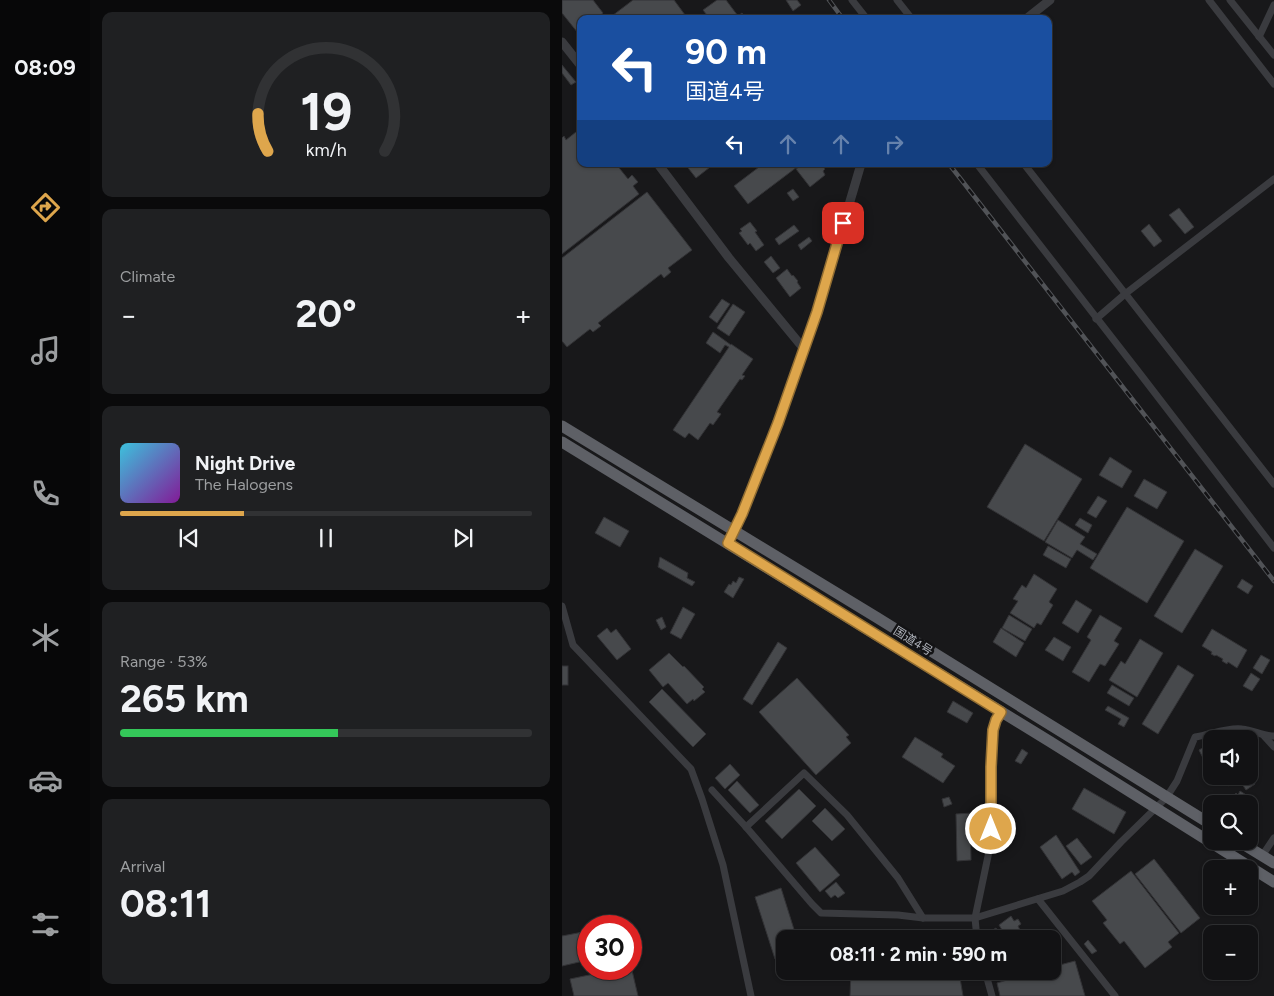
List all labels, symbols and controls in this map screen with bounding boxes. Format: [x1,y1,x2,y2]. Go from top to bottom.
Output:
text: 90 m [685,31,767,73]
icon: left [602,35,667,100]
text: 08:09 [14,54,76,81]
text: 国道4号 [685,78,765,105]
text: 19 [300,81,352,143]
icon: left [721,130,749,158]
icon: ahead [774,130,802,158]
icon: ahead [827,130,855,158]
icon: right [880,130,908,158]
text: km/h [306,139,346,160]
icon: directions [28,190,63,225]
pin [822,202,864,244]
icon: arrive [829,209,857,237]
text: Climate [120,267,175,286]
text: 20° [296,291,357,337]
text: − [120,298,137,332]
text: + [515,298,532,332]
icon: music [28,333,63,368]
text: Night Drive [195,452,295,475]
text: The Halogens [195,475,293,494]
icon: phone [28,476,63,511]
icon: previous [175,524,203,552]
icon: pause [312,524,340,552]
icon: next [449,524,477,552]
icon: climate [28,620,63,655]
street label: 国道4号 [891,624,935,658]
text: Range · 53% [120,652,208,671]
text: 265 km [120,676,249,722]
map controls [1203,730,1258,980]
button: sound [1203,730,1258,785]
icon: car [28,763,63,798]
button: search [1203,795,1258,850]
position arrow [964,802,1016,854]
text: Arrival [120,857,165,876]
button: + [1203,860,1258,915]
text: 08:11 [120,881,211,927]
icon: filters [28,907,63,942]
speed limit sign: 30 [577,915,642,980]
button: − [1203,925,1258,980]
text: 08:11 · 2 min · 590 m [830,943,1007,966]

